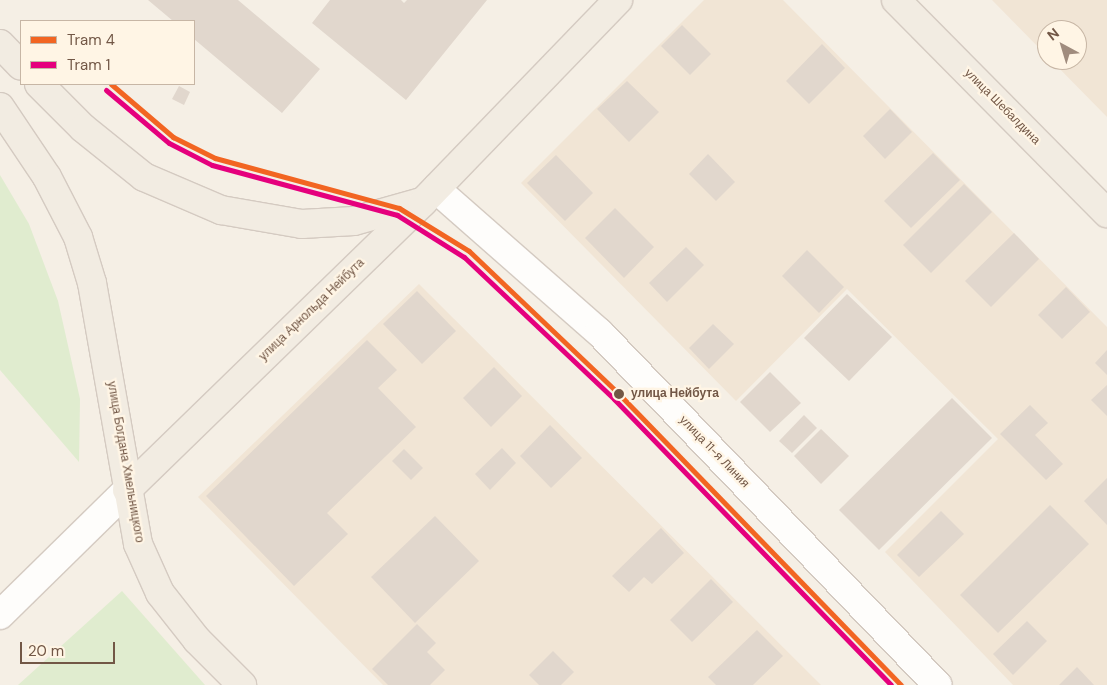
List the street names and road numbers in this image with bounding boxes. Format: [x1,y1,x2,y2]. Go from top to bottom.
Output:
street label: улица Шебалдина [961,66,1043,148]
street label: улица Арнольда Нейбута [256,256,368,364]
street label: улица Богдана Хмельницкого [104,380,146,544]
street label: улица 11-я Линия [676,413,752,491]

